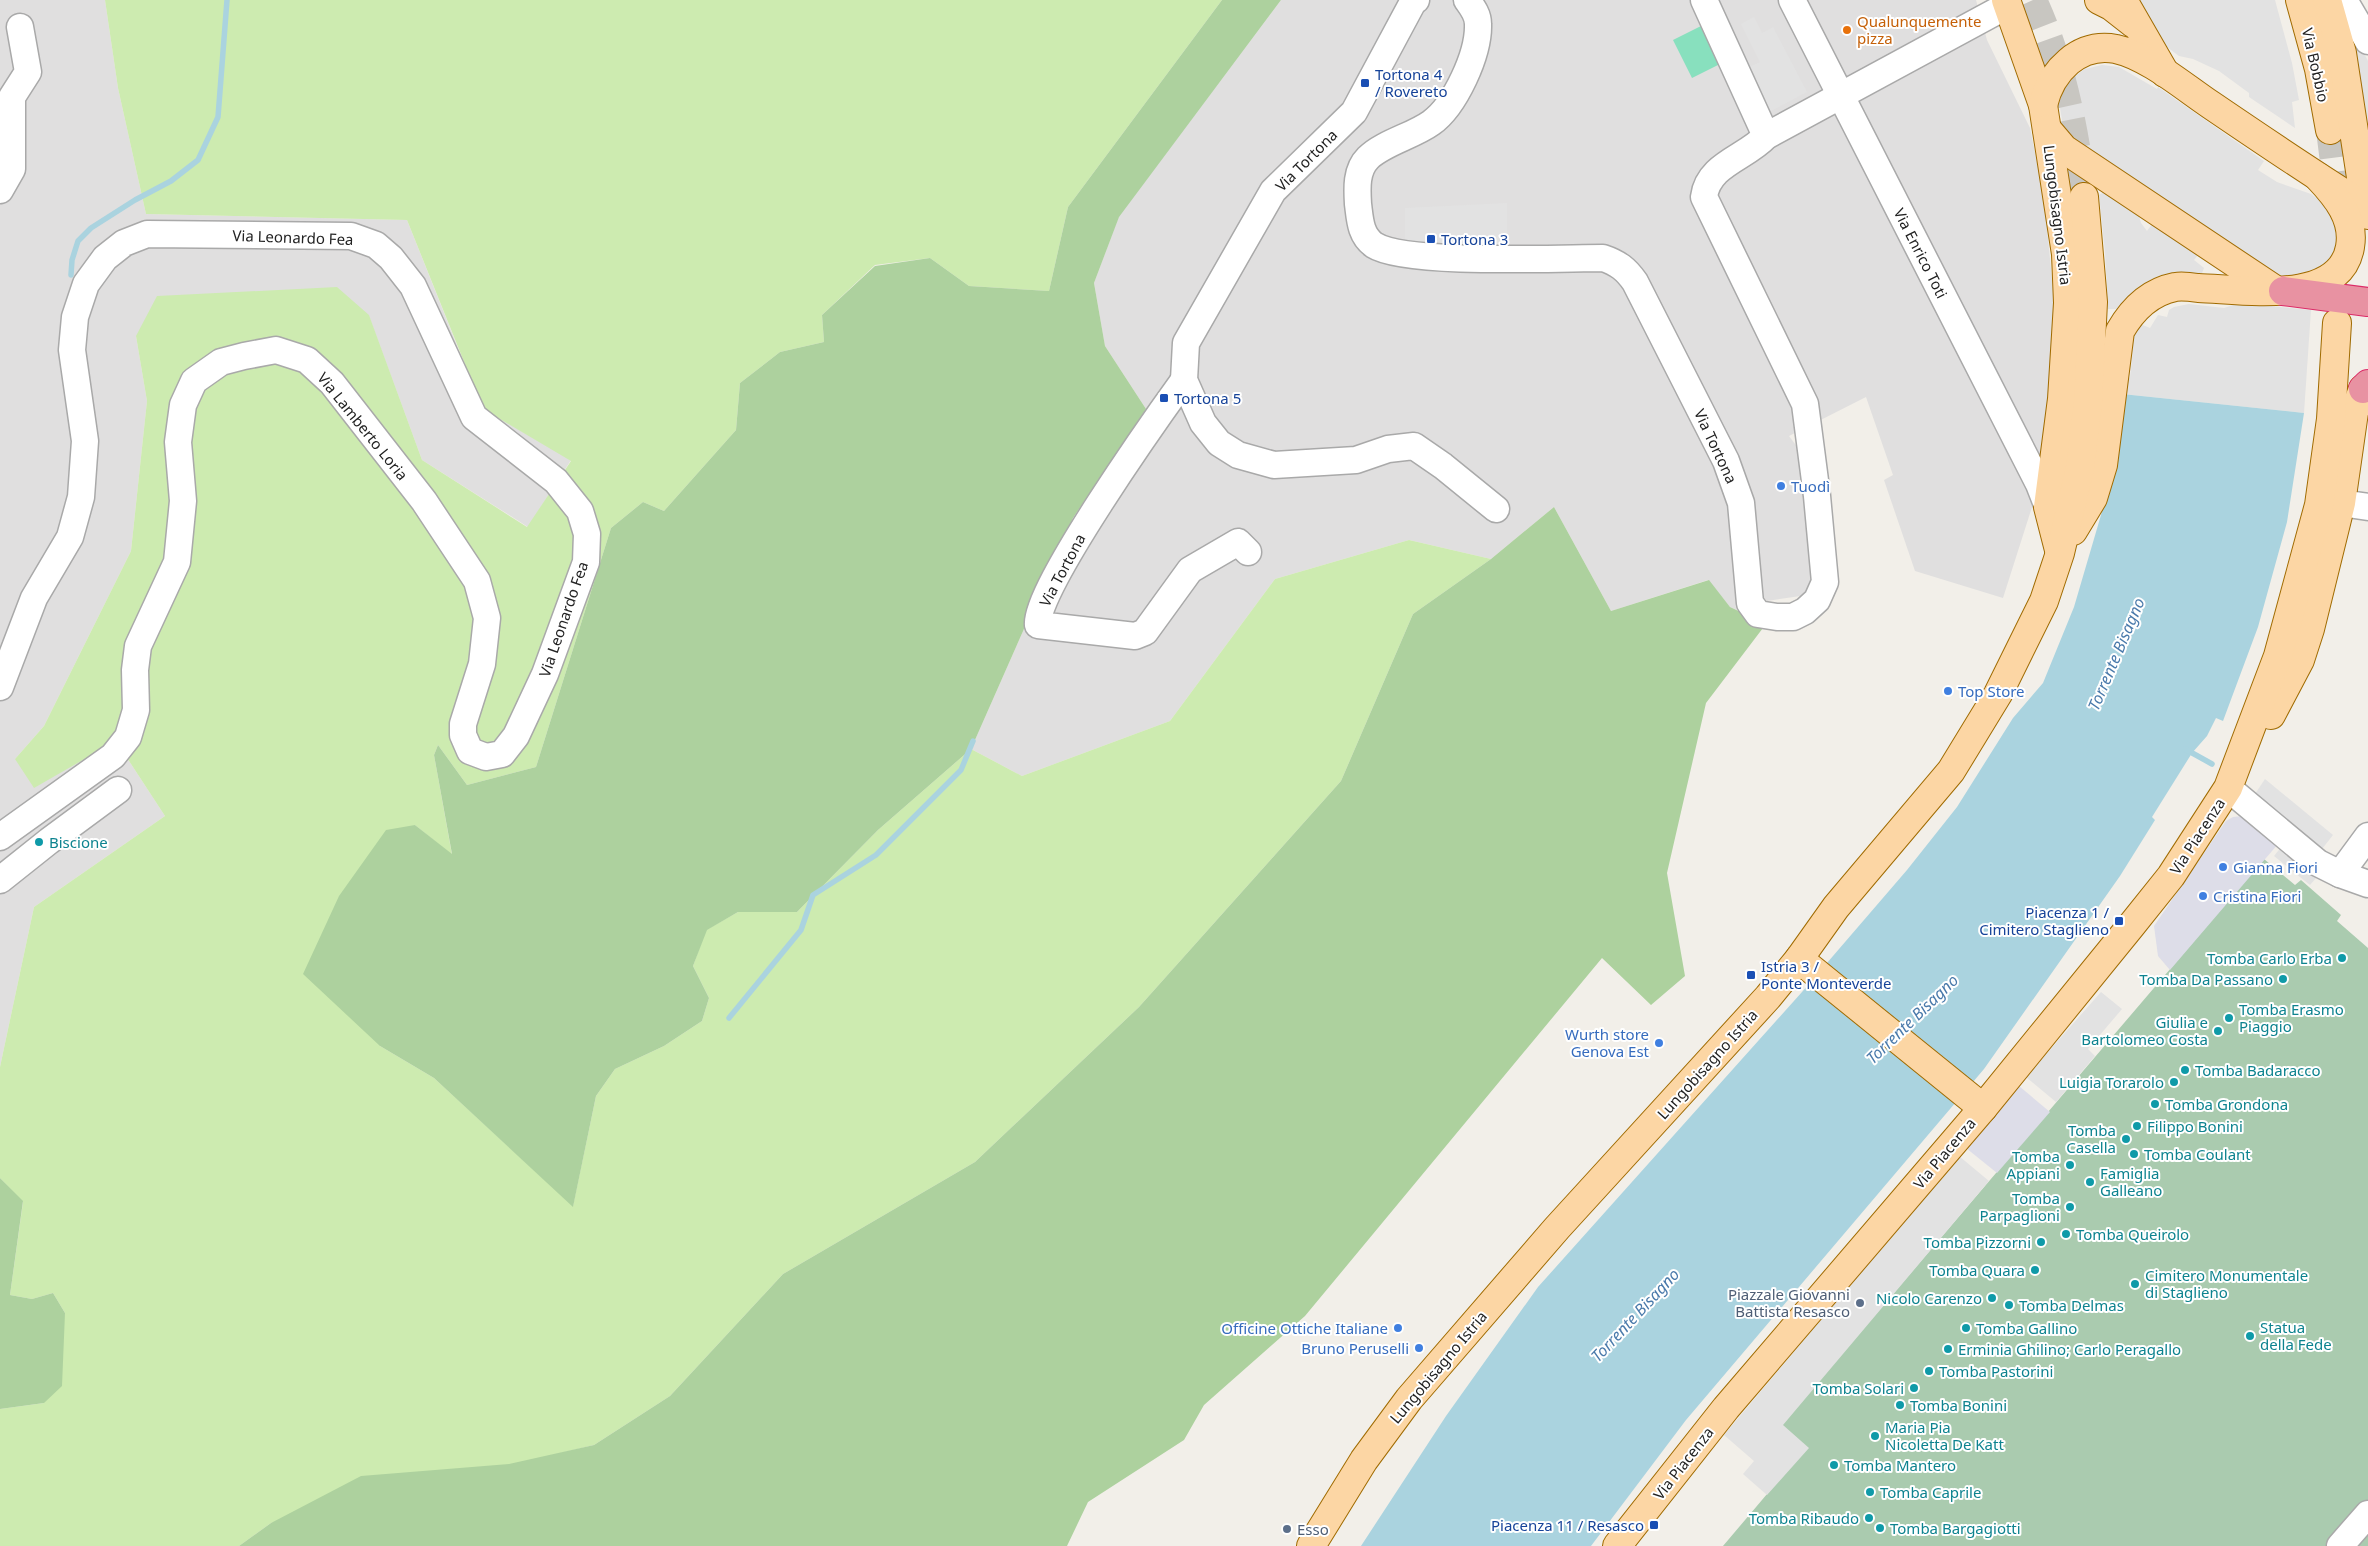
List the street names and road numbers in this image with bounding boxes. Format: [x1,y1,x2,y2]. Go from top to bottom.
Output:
street label: Via Bobbio [2298,26,2334,104]
street label: Via Tortona [1271,125,1341,195]
street label: Lungobisagno Istria [2039,144,2077,286]
street label: Via Enrico Toti [1890,204,1952,302]
street label: Via Leonardo Fea [232,225,354,249]
street label: Via Lamberto Loria [313,368,413,484]
street label: Via Tortona [1690,406,1742,486]
street label: Via Tortona [1034,530,1090,610]
street label: Via Leonardo Fea [534,559,592,679]
street label: Via Piacenza [2165,794,2229,878]
street label: Lungobisagno Istria [1652,1005,1762,1123]
street label: Via Piacenza [1908,1113,1980,1193]
street label: Lungobisagno Istria [1385,1307,1491,1427]
street label: Via Piacenza [1648,1423,1718,1503]

